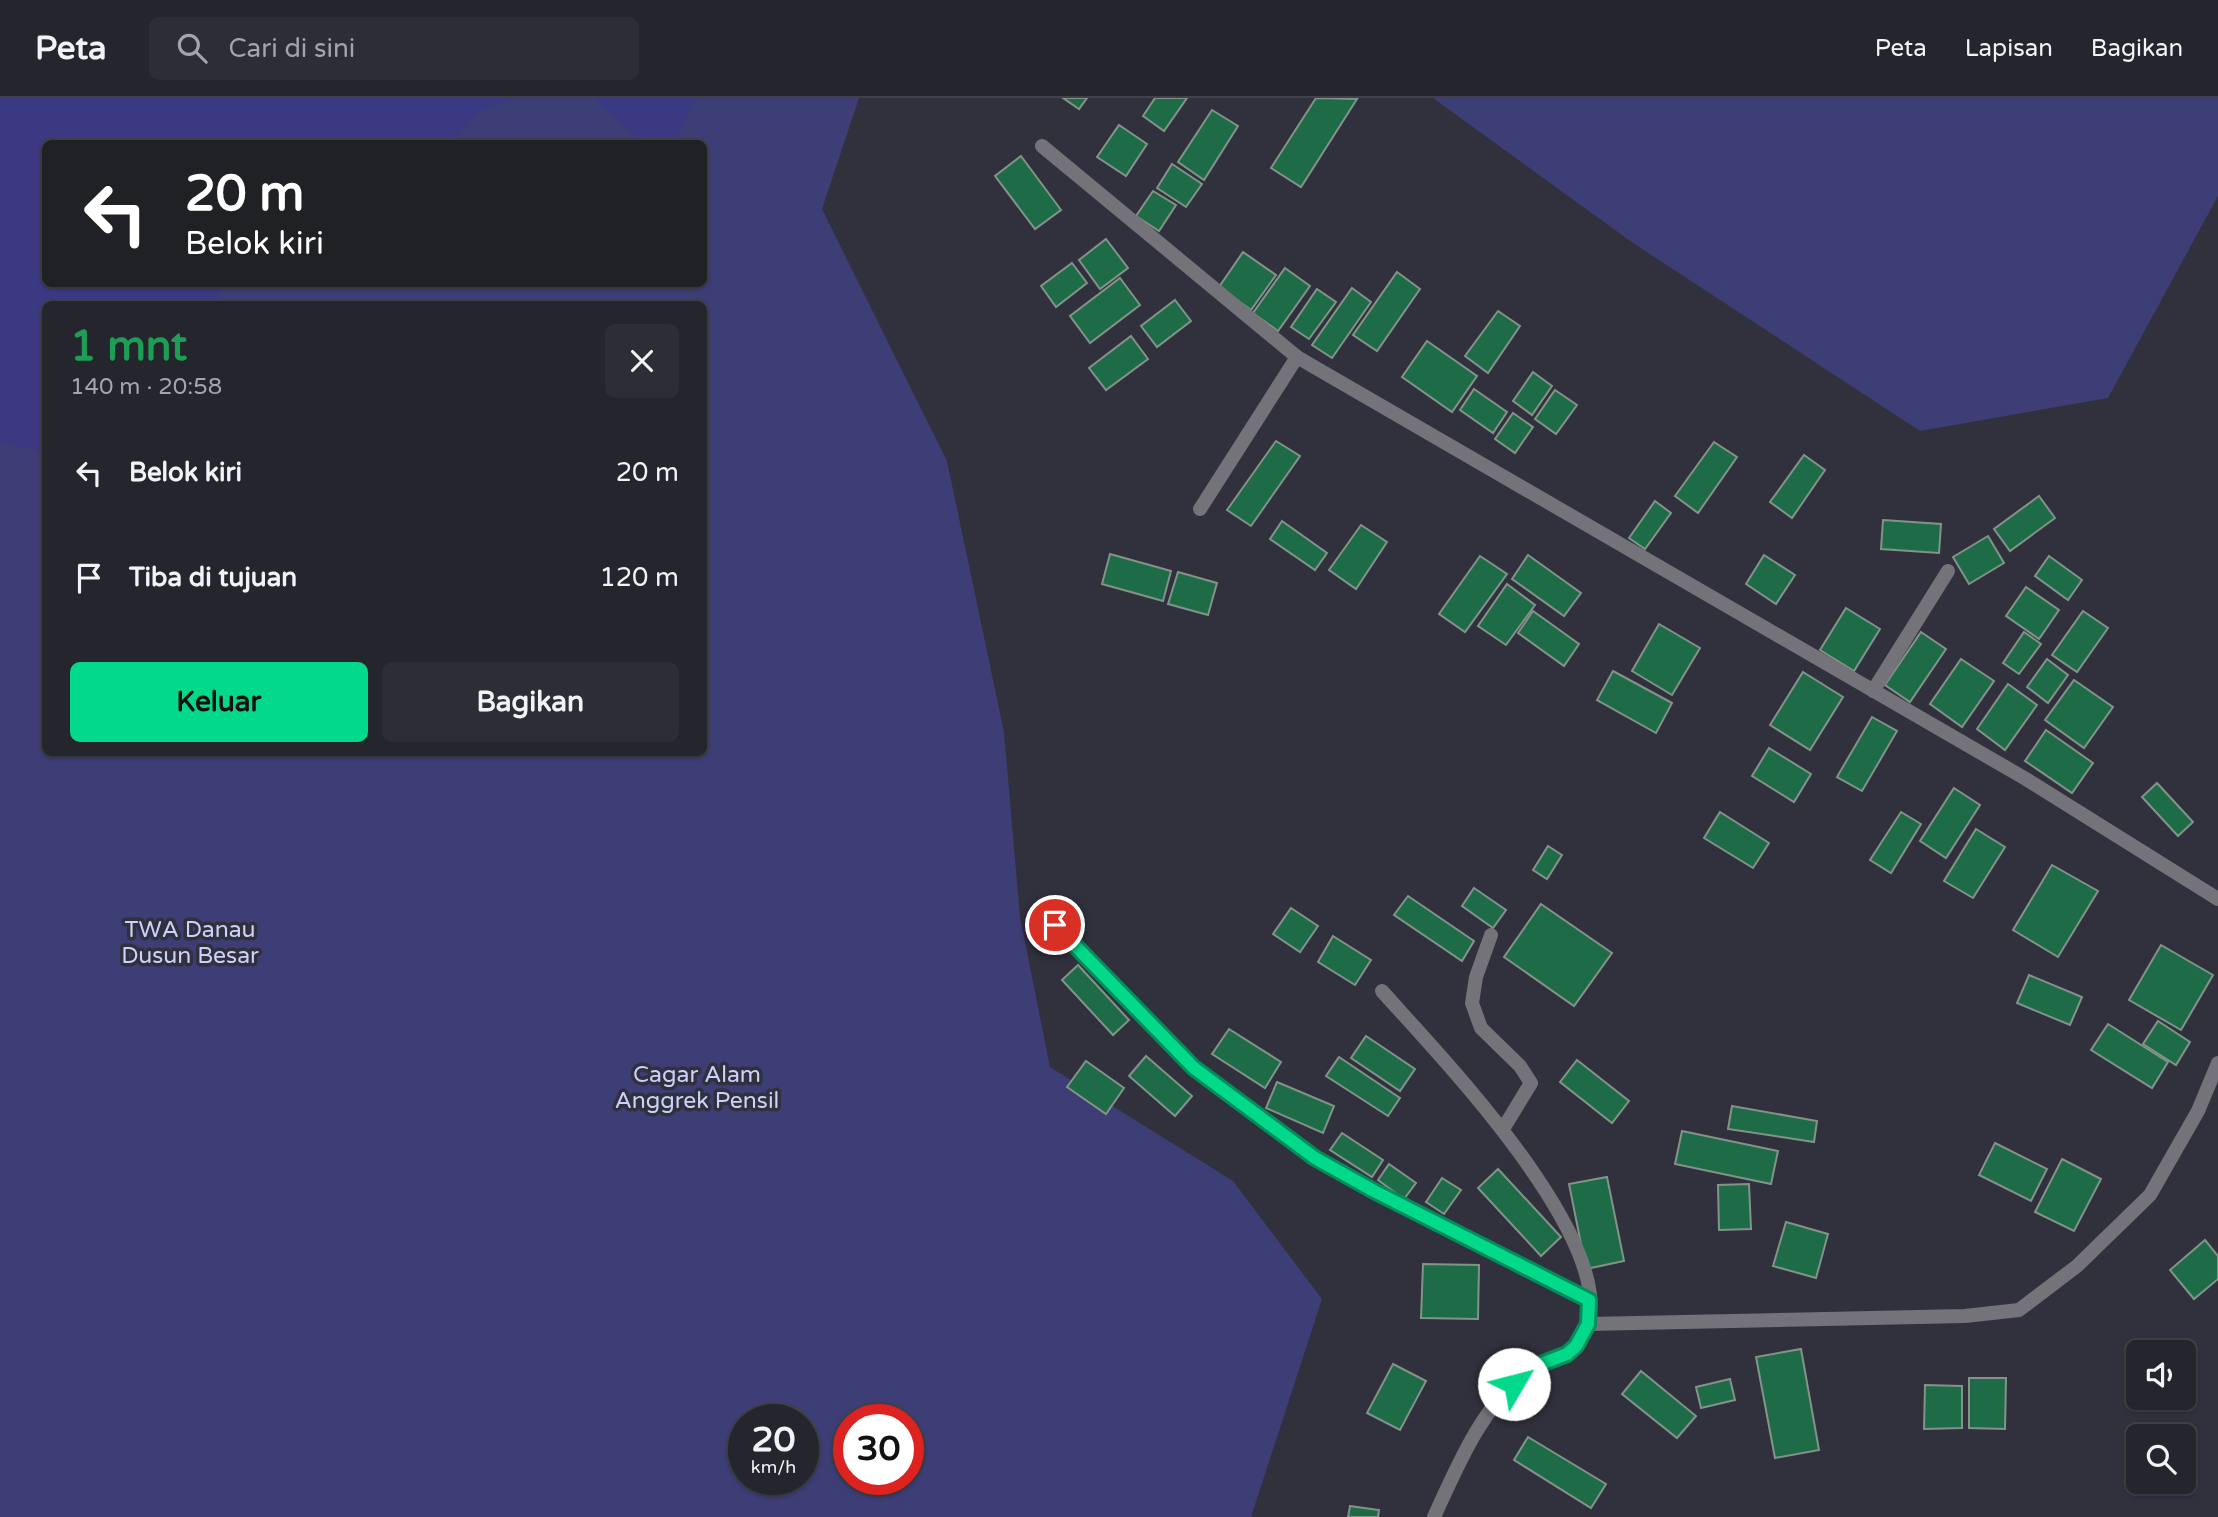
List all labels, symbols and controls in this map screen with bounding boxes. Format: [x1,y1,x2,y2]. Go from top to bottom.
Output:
search box [149,17,639,80]
text: Peta [35,29,107,68]
icon: search [173,29,211,67]
text: Cari di sini [229,33,355,64]
text: Peta [1875,34,1927,63]
text: Lapisan [1965,34,2053,63]
text: Bagikan [2091,34,2183,63]
text: 20 m [185,165,304,224]
icon: left [70,168,161,259]
text: Belok kiri [185,225,324,263]
text: 1 mnt [70,321,187,372]
button: close [605,324,679,398]
text: 140 m · 20:58 [70,373,222,401]
icon: left [70,454,108,492]
text: Belok kiri [129,457,242,488]
text: 20 m [616,457,679,488]
icon: arrive [70,559,108,597]
text: Tiba di tujuan [129,562,297,593]
text: 120 m [599,562,679,593]
button: Keluar [70,662,368,742]
button: Bagikan [382,662,679,742]
pin [1025,895,1085,955]
icon: arrive [1036,906,1074,944]
park label: TWA Danau Dusun Besar [121,916,259,970]
park label: Cagar Alam Anggrek Pensil [615,1061,779,1115]
map controls [2126,1340,2196,1494]
button: sound [2126,1340,2196,1410]
position arrow [1477,1347,1551,1421]
speed limit sign: 30 [833,1404,924,1495]
text: 20 [752,1419,795,1461]
button: search [2126,1424,2196,1494]
text: km/h [751,1456,796,1478]

